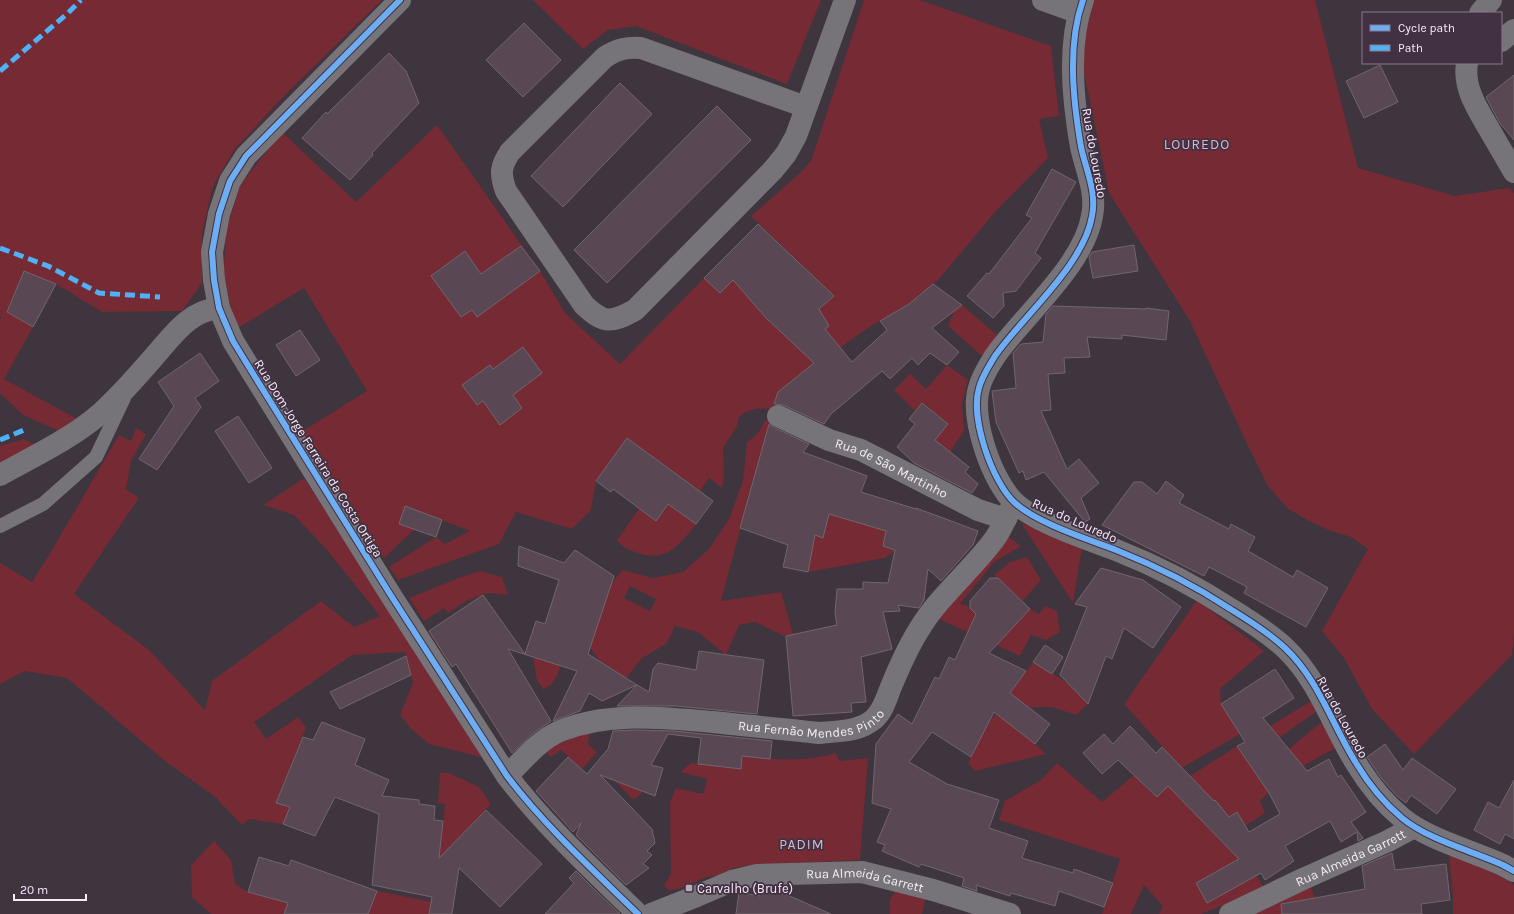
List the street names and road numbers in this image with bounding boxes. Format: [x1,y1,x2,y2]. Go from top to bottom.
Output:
street label: Rua do Louredo [1079,107,1110,199]
street label: Rua Dom Jorge Ferreira da Costa Ortiga [251,357,386,560]
street label: Rua de São Martinho [833,435,950,501]
street label: Rua do Louredo [1030,495,1120,546]
street label: Rua do Louredo [1314,674,1371,761]
street label: Rua Fernão Mendes Pinto [737,706,888,741]
street label: Rua Almeida Garrett [1293,826,1408,890]
street label: Rua Almeida Garrett [806,865,925,895]

